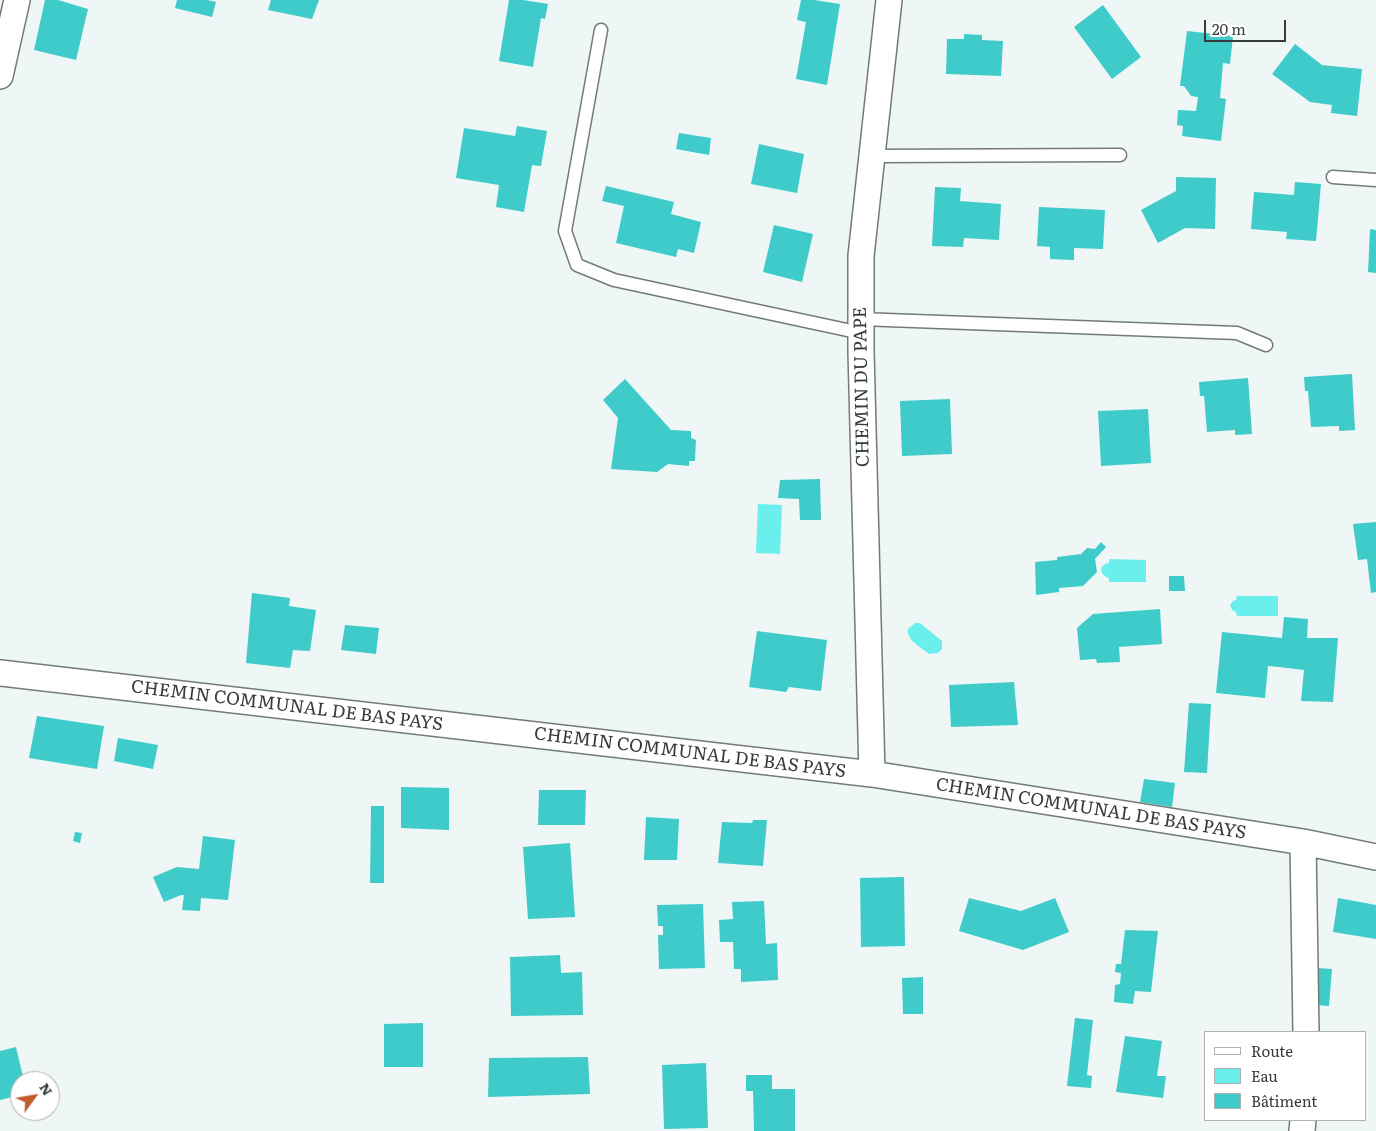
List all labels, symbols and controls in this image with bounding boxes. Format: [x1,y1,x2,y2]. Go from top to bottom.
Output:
scale bar [1206,10,1288,42]
text: 20 m [1212,17,1246,40]
street label: CHEMIN DU PAPE [850,307,874,467]
street label: CHEMIN COMMUNAL DE BAS PAYS [130,676,444,736]
street label: CHEMIN COMMUNAL DE BAS PAYS [533,723,847,783]
street label: CHEMIN COMMUNAL DE BAS PAYS [934,774,1248,844]
legend [1204,1031,1366,1121]
text: Route [1251,1039,1293,1062]
text: Eau [1251,1064,1278,1087]
north arrow [10,1071,60,1121]
text: N [35,1078,58,1099]
text: Bâtiment [1251,1089,1317,1112]

